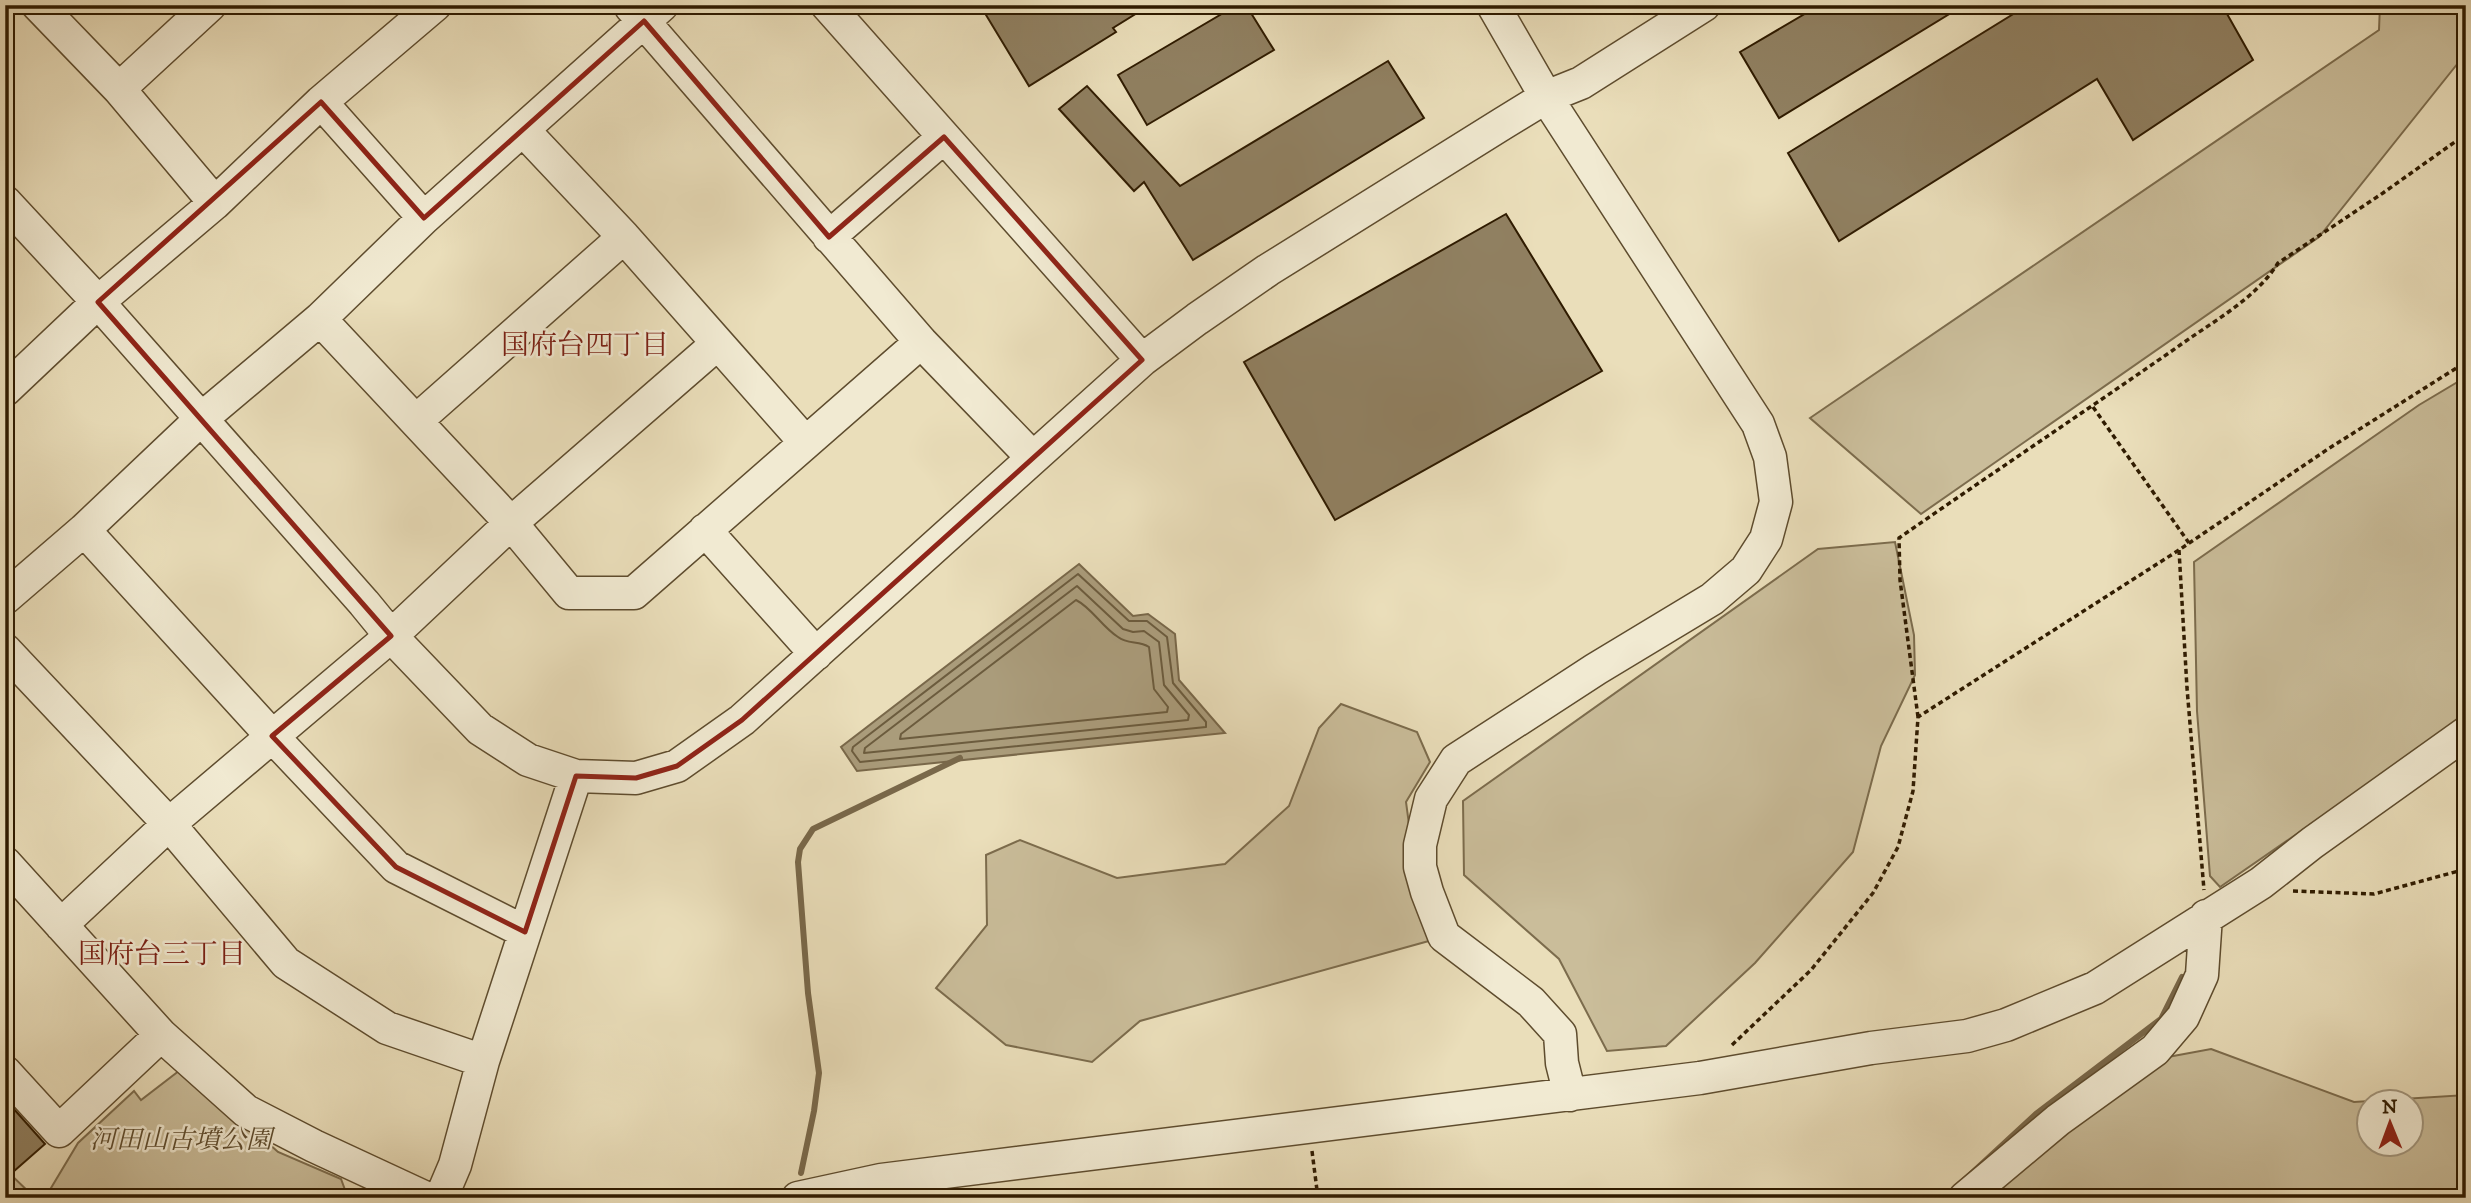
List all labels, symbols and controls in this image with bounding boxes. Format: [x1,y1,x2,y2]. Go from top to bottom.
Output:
district label: 国府台四丁目 [501,328,669,363]
district label: 国府台三丁目 [78,937,246,972]
north arrow [2356,1088,2426,1158]
text: N [2382,1096,2398,1119]
park label: 河田山古墳公園 [90,1124,276,1157]

